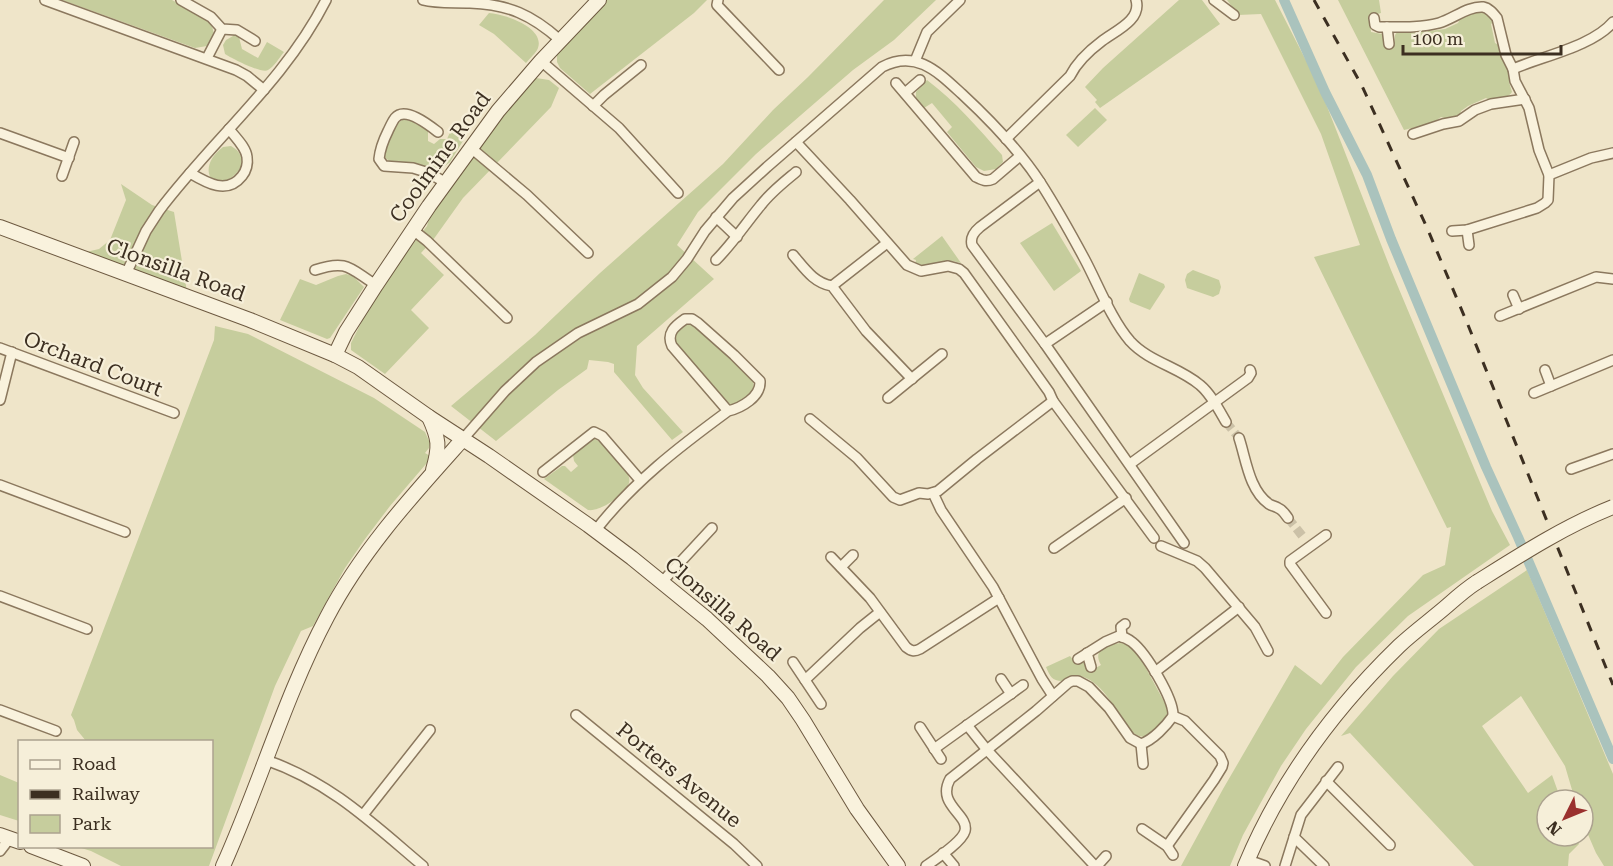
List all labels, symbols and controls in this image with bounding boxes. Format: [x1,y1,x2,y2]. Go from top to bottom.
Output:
scale bar [1403,18,1560,56]
text: 100 m [1412,28,1463,49]
street label: Coolmine Road [385,87,496,227]
street label: Clonsilla Road [103,234,249,306]
street label: Orchard Court [20,326,166,402]
street label: Clonsilla Road [660,552,786,666]
street label: Porters Avenue [612,717,746,833]
legend [18,740,213,848]
text: Road [72,753,117,774]
text: Railway [72,783,140,804]
north arrow [1535,788,1595,848]
text: Park [72,813,112,834]
text: N [1543,817,1566,839]

